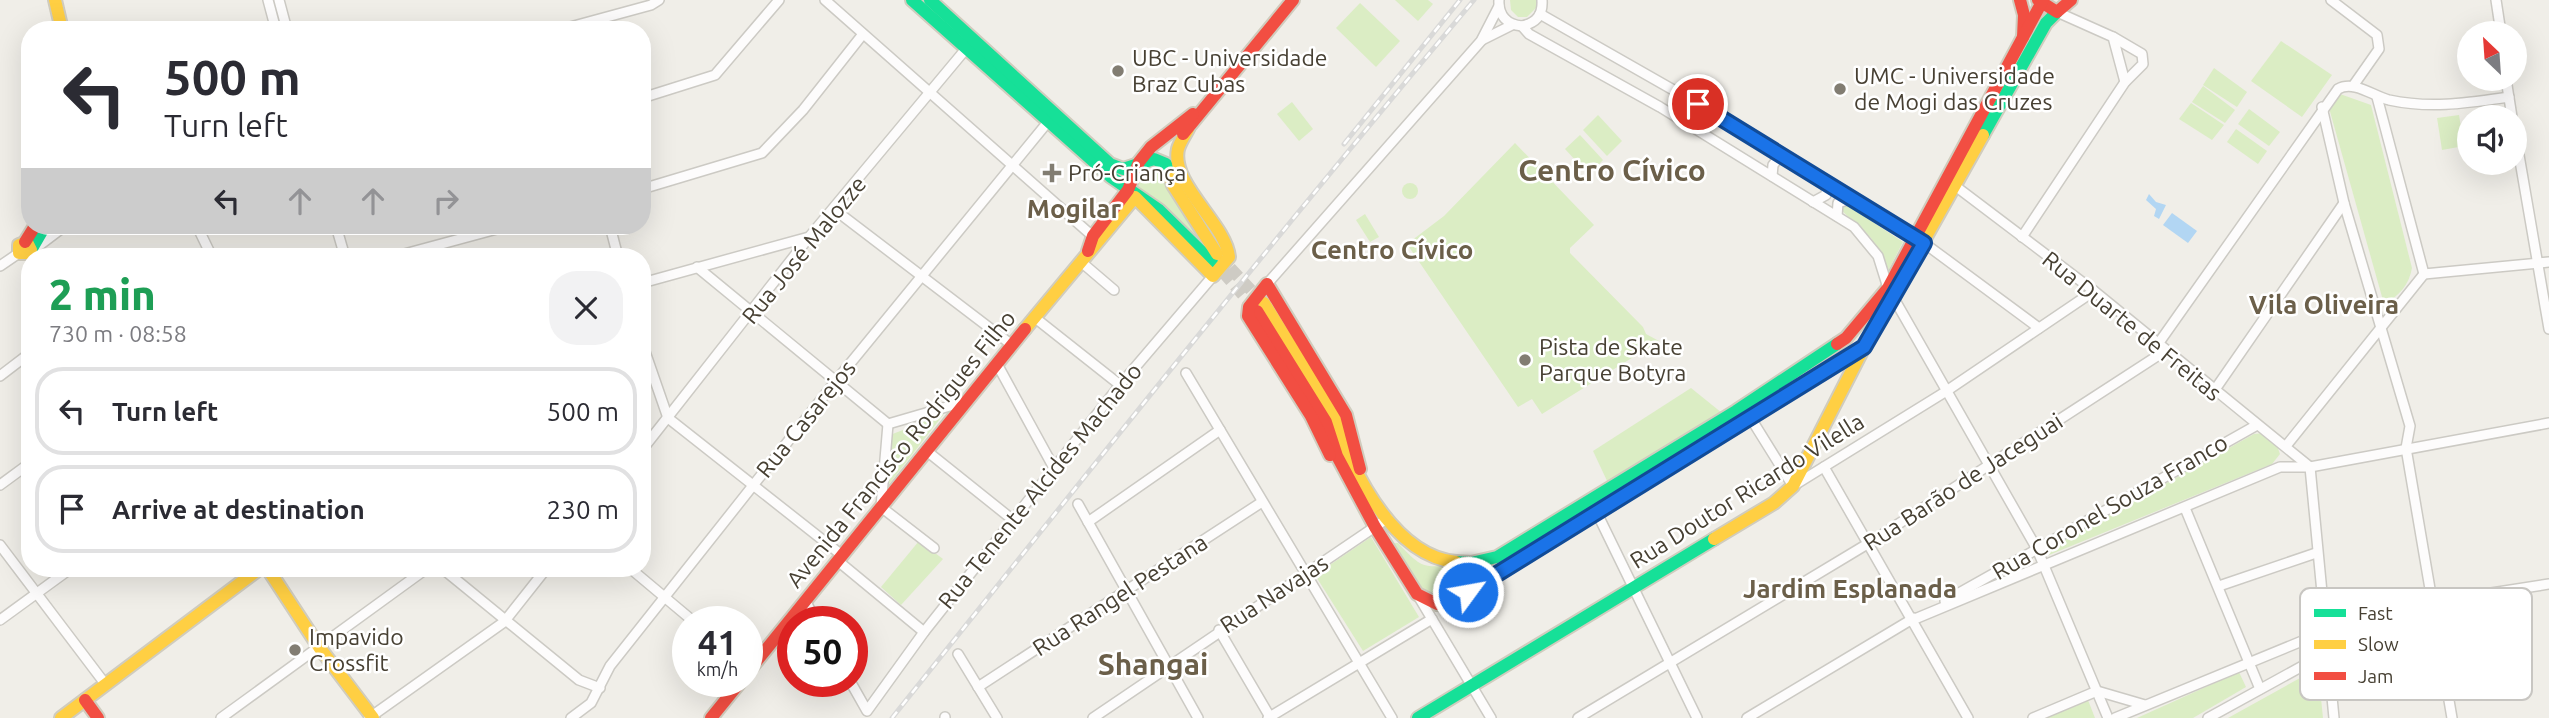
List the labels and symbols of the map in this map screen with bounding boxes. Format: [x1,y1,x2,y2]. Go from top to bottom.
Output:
north arrow [2457,21,2527,91]
place label: UBC - Universidade Braz Cubas [1132,45,1328,96]
marker: UBC - Universidade Braz Cubas [1110,63,1126,79]
place label: UMC - Universidade de Mogi das Cruzes [1854,63,2055,114]
pin [1668,74,1728,134]
marker: UMC - Universidade de Mogi das Cruzes [1832,81,1848,97]
district label: Centro Cívico [1518,153,1706,187]
place label: Pró-Criança [1068,160,1186,185]
marker: Pró-Criança [1042,163,1062,183]
street label: Rua José Malozze [737,171,871,328]
district label: Mogilar [1027,194,1121,223]
district label: Centro Cívico [1311,235,1473,264]
street label: Rua Duarte de Freitas [2038,246,2227,405]
district label: Vila Oliveira [2249,290,2399,319]
street label: Avenida Francisco Rodrigues Filho [781,305,1020,592]
place label: Pista de Skate Parque Botyra [1539,334,1686,385]
marker: Pista de Skate Parque Botyra [1517,352,1533,368]
street label: Rua Casarejos [751,355,860,482]
street label: Rua Tenente Alcides Machado [933,358,1146,613]
street label: Rua Doutor Ricardo Vilella [1625,408,1868,573]
street label: Rua Barão de Jaceguai [1859,408,2067,555]
street label: Rua Coronel Souza Franco [1988,429,2232,584]
street label: Rua Rangel Pestana [1028,529,1212,660]
street label: Rua Navajas [1215,550,1332,638]
position arrow [1431,555,1505,629]
district label: Jardim Esplanada [1743,574,1957,603]
legend [2300,588,2532,700]
text: Fast [2358,602,2393,624]
speed limit sign: 50 [777,606,868,697]
place label: Impavido Crossfit [309,624,404,675]
text: Slow [2358,633,2399,655]
marker: Impavido Crossfit [287,642,303,658]
district label: Shangai [1098,647,1208,681]
text: Jam [2358,665,2394,687]

